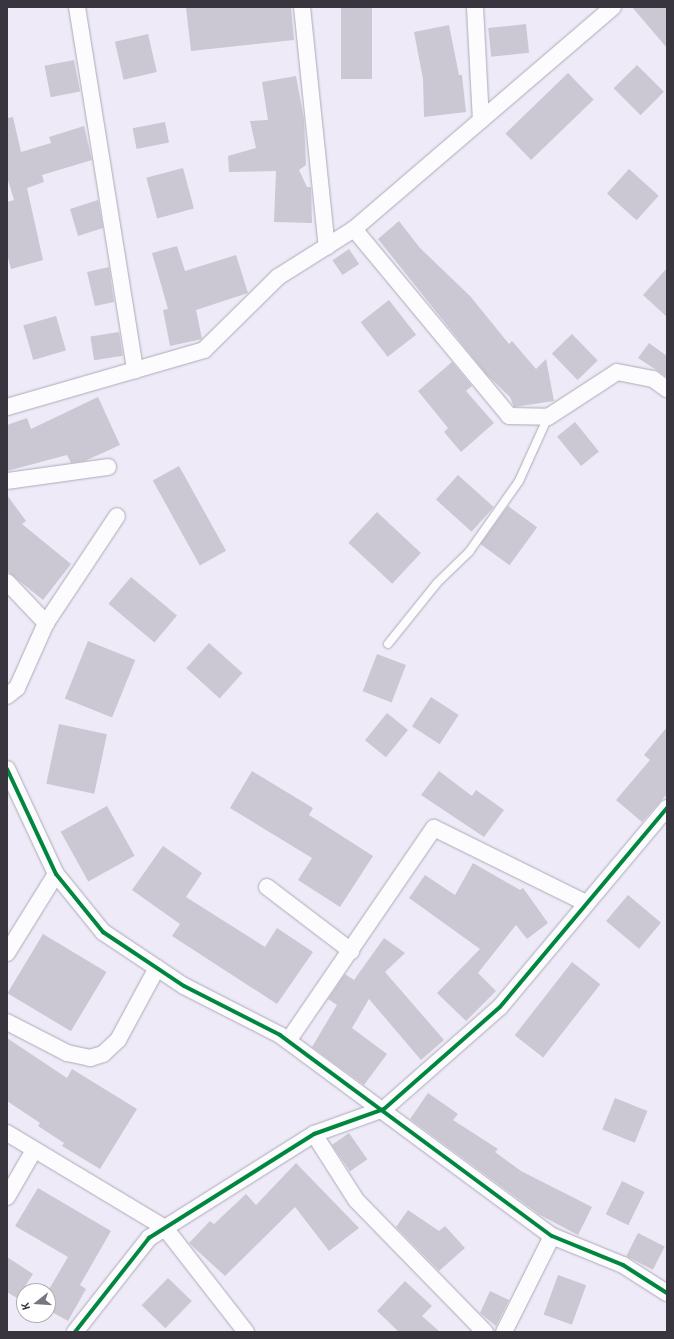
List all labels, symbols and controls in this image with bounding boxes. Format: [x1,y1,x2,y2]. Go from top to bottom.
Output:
north arrow [16,1283,56,1323]
text: K [18,1301,32,1312]

